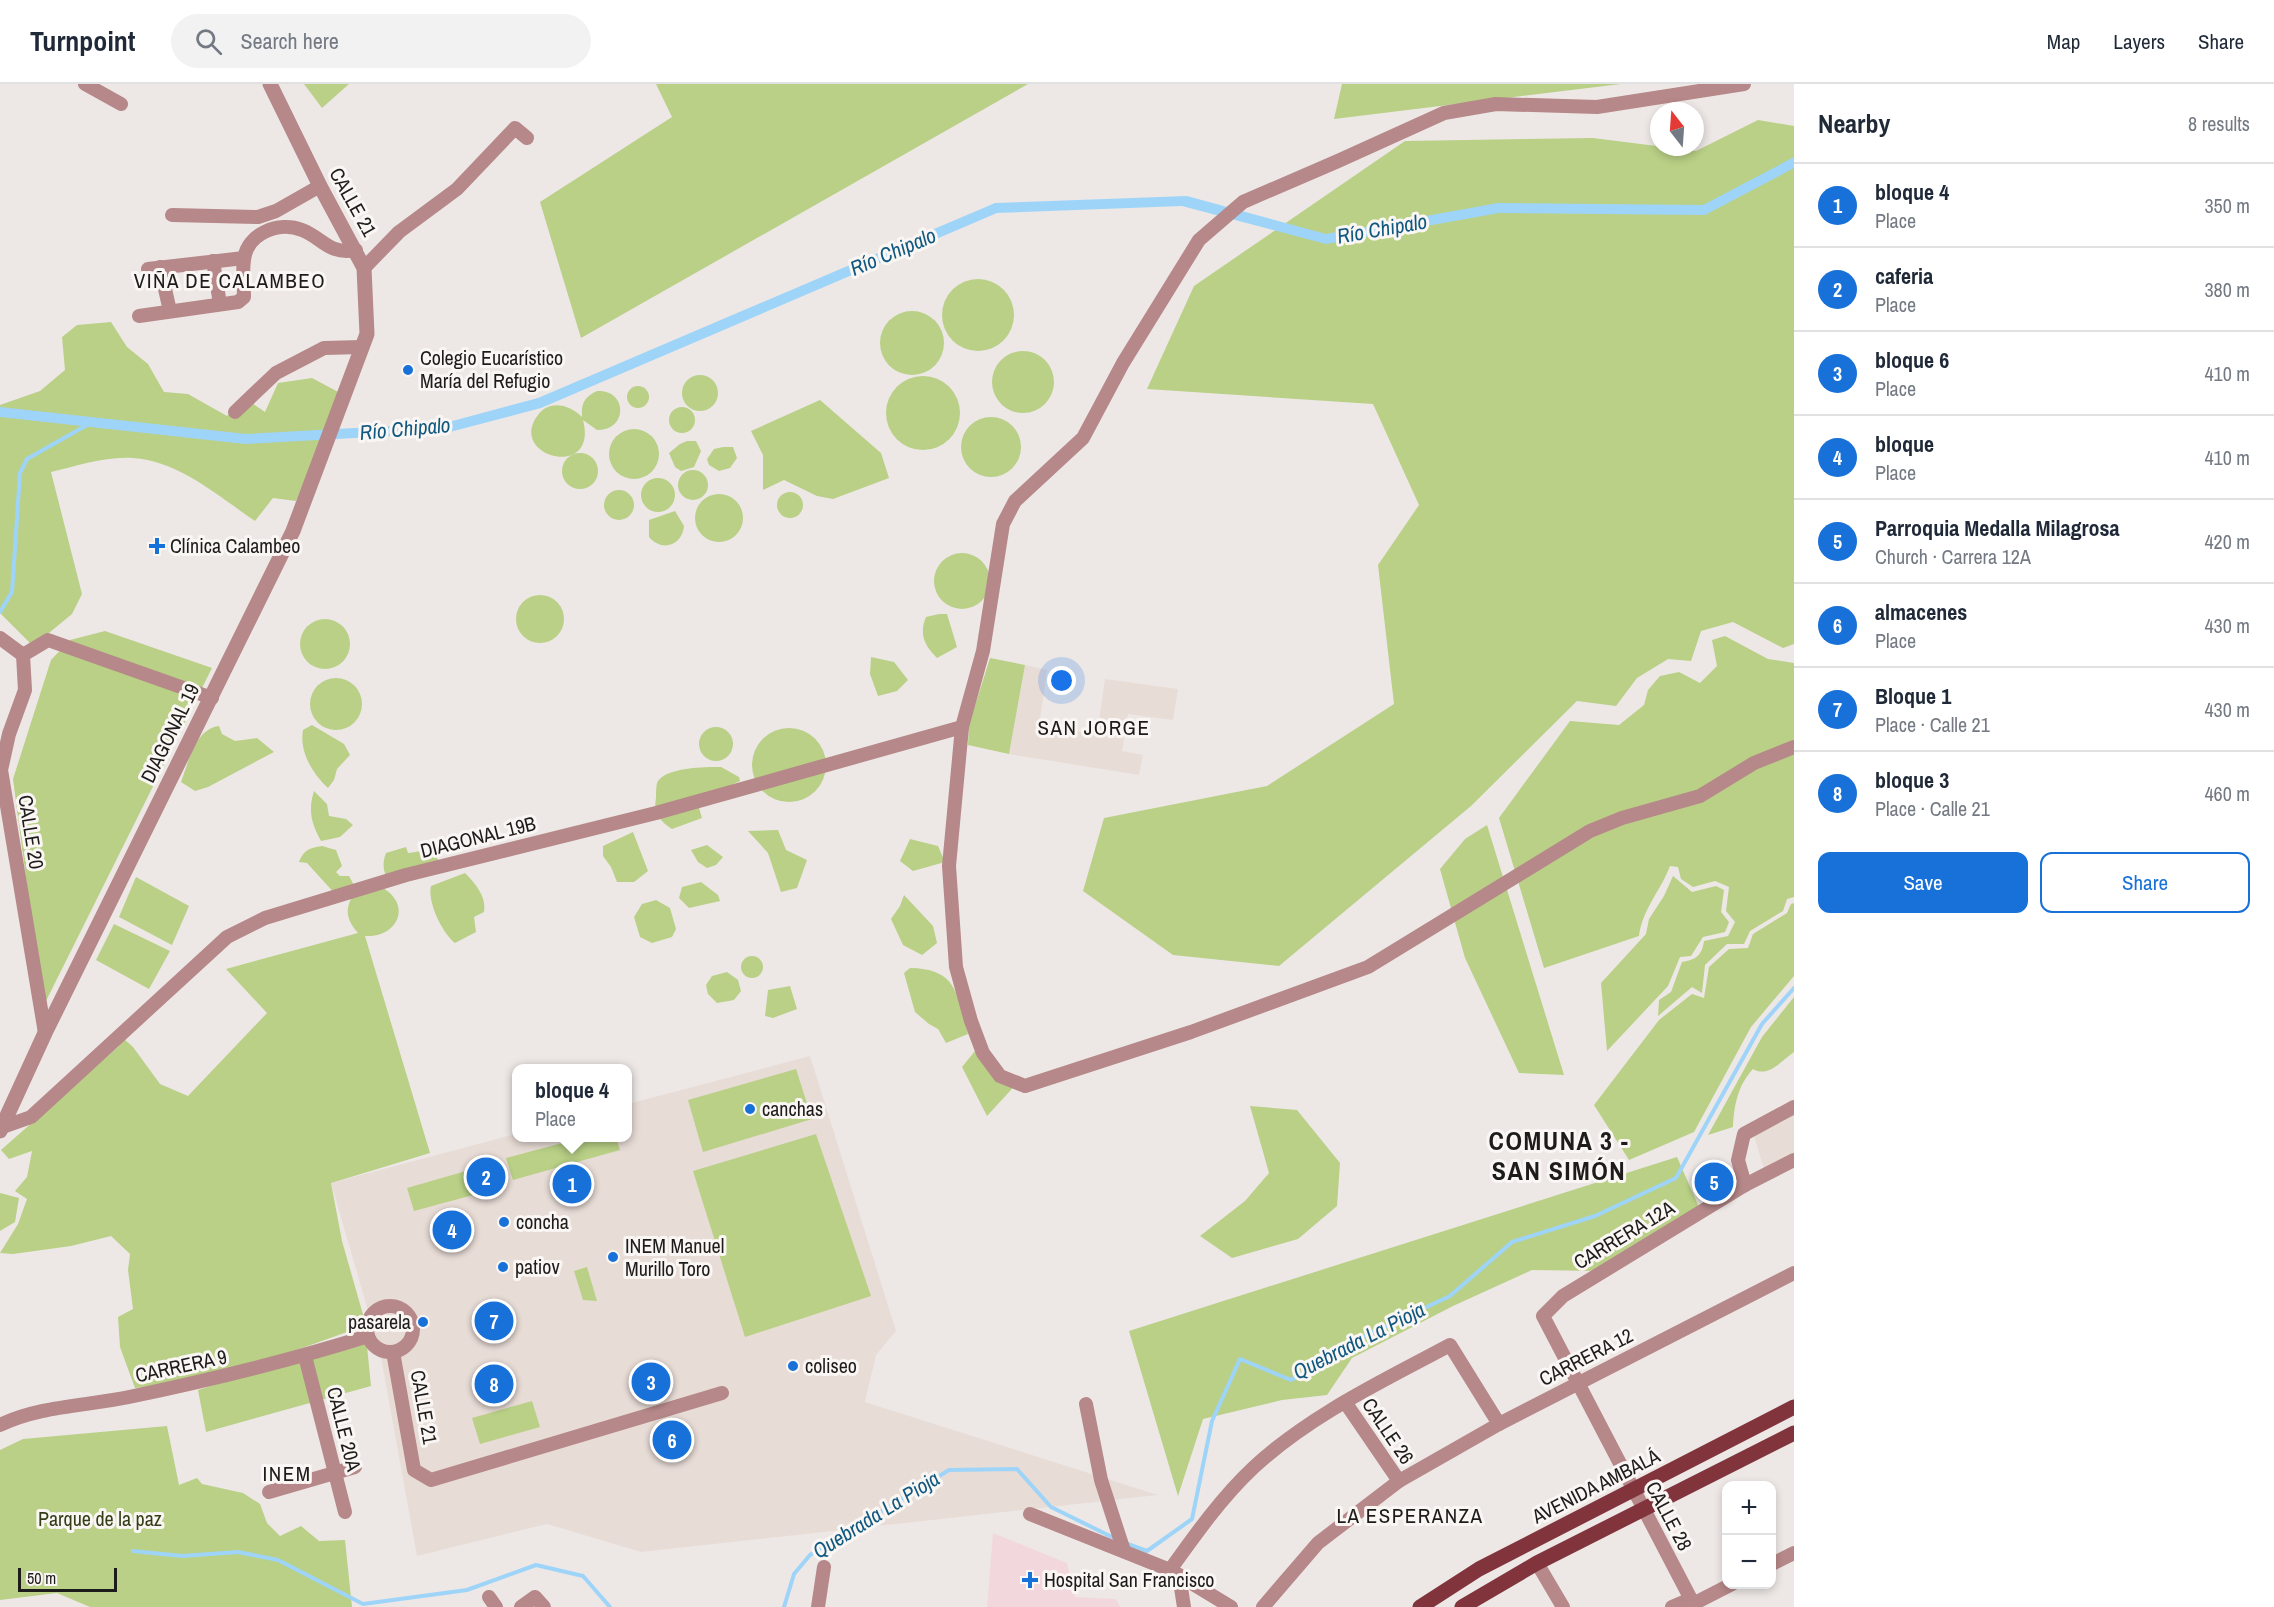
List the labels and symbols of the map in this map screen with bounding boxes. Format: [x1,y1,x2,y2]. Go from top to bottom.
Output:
north arrow [1650,102,1704,156]
street label: CALLE 21 [324,163,383,241]
water label: Río Chipalo [1335,206,1429,251]
water label: Río Chipalo [845,220,940,283]
district label: VIÑA DE CALAMBEO [134,266,326,295]
place label: Colegio Eucarístico María del Refugio [420,344,563,394]
marker: Colegio Eucarístico María del Refugio [401,363,415,377]
water label: Río Chipalo [358,410,452,447]
place label: Clínica Calambeo [170,532,300,559]
marker: Clínica Calambeo [148,537,166,555]
your location [1047,666,1076,695]
street label: DIAGONAL 19 [134,679,205,787]
district label: SAN JORGE [1037,713,1151,742]
street label: CALLE 20 [12,793,51,871]
street label: DIAGONAL 19B [417,809,538,864]
place label: canchas [762,1095,823,1122]
marker: canchas [743,1102,757,1116]
district label: COMUNA 3 - SAN SIMÓN [1489,1123,1629,1188]
pin: 2 [466,1154,506,1200]
pin: 5 [1694,1160,1734,1204]
pin: 1 [552,1162,592,1206]
street label: CARRERA 12A [1568,1194,1679,1275]
pin: 4 [432,1208,472,1252]
place label: concha [516,1208,569,1235]
marker: concha [497,1215,511,1229]
place label: INEM Manuel Murillo Toro [625,1232,724,1282]
marker: INEM Manuel Murillo Toro [606,1250,620,1264]
place label: patiov [515,1253,560,1280]
marker: patiov [496,1260,510,1274]
water label: Quebrada La Pioja [1288,1295,1430,1386]
pin: 7 [474,1298,514,1344]
place label: pasarela [348,1308,411,1335]
marker: pasarela [416,1315,430,1329]
street label: CARRERA 12 [1534,1321,1637,1392]
street label: CARRERA 9 [133,1343,229,1388]
place label: coliseo [805,1352,857,1379]
marker: coliseo [786,1359,800,1373]
pin: 3 [632,1360,670,1404]
pin: 8 [474,1362,514,1406]
street label: CALLE 21 [405,1368,444,1446]
street label: CALLE 20A [321,1384,368,1474]
street label: CALLE 26 [1356,1392,1421,1469]
pin: 6 [652,1418,692,1462]
street label: AVENIDA AMBALÁ [1526,1442,1664,1530]
district label: INEM [262,1459,312,1488]
water label: Quebrada La Pioja [807,1464,945,1565]
street label: CALLE 28 [1640,1476,1699,1555]
district label: LA ESPERANZA [1336,1501,1484,1530]
park label: Parque de la paz [38,1505,162,1532]
scale bar [18,1565,117,1592]
place label: Hospital San Francisco [1044,1566,1214,1593]
marker: Hospital San Francisco [1021,1571,1039,1589]

